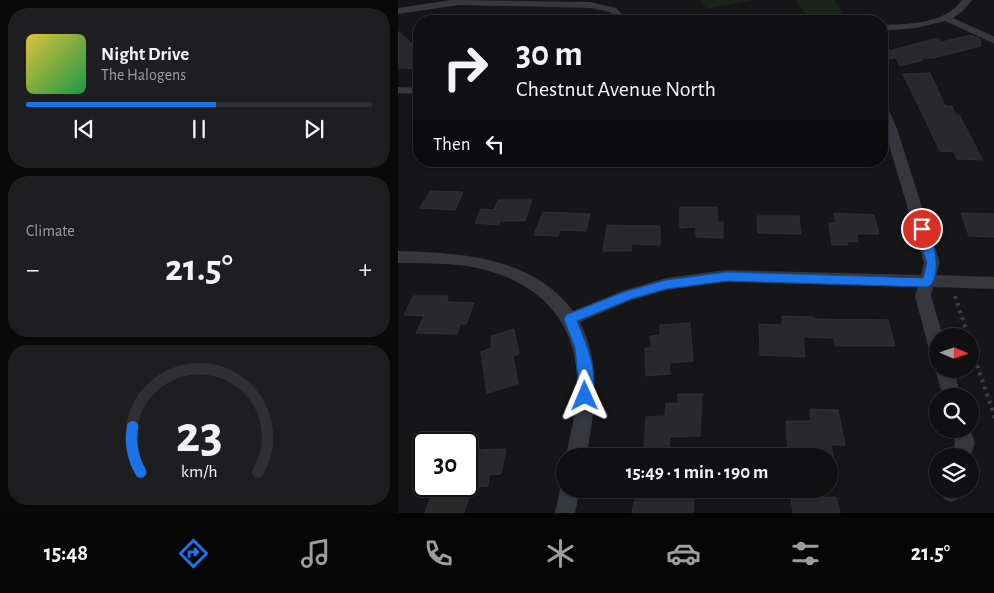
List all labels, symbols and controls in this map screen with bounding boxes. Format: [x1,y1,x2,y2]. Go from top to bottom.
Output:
icon: right [433,35,498,100]
text: 30 m [516,37,583,72]
text: Night Drive [101,45,189,64]
text: The Halogens [101,67,186,83]
text: Chestnut Avenue North [516,78,716,100]
icon: previous [70,115,98,143]
icon: pause [185,115,213,143]
icon: next [300,115,328,143]
icon: left [481,130,509,158]
text: Then [433,135,471,154]
pin [901,208,943,250]
icon: arrive [908,215,936,243]
text: Climate [26,223,75,239]
text: 21.5° [165,250,233,288]
text: − [26,256,39,284]
text: + [359,256,372,284]
north arrow [929,328,979,378]
map controls [929,328,979,498]
position arrow [558,369,610,421]
button: search [929,388,979,438]
text: 23 [176,409,222,461]
speed limit sign: 30 [413,432,478,497]
button: layers [929,448,979,498]
text: km/h [181,463,217,481]
text: 15:49 · 1 min · 190 m [626,463,768,482]
icon: directions [176,536,211,571]
icon: music [298,536,333,571]
icon: phone [421,536,456,571]
icon: climate [543,536,578,571]
icon: car [666,536,701,571]
icon: filters [788,536,823,571]
text: 15:48 [44,542,88,564]
text: 21.5° [911,542,950,564]

